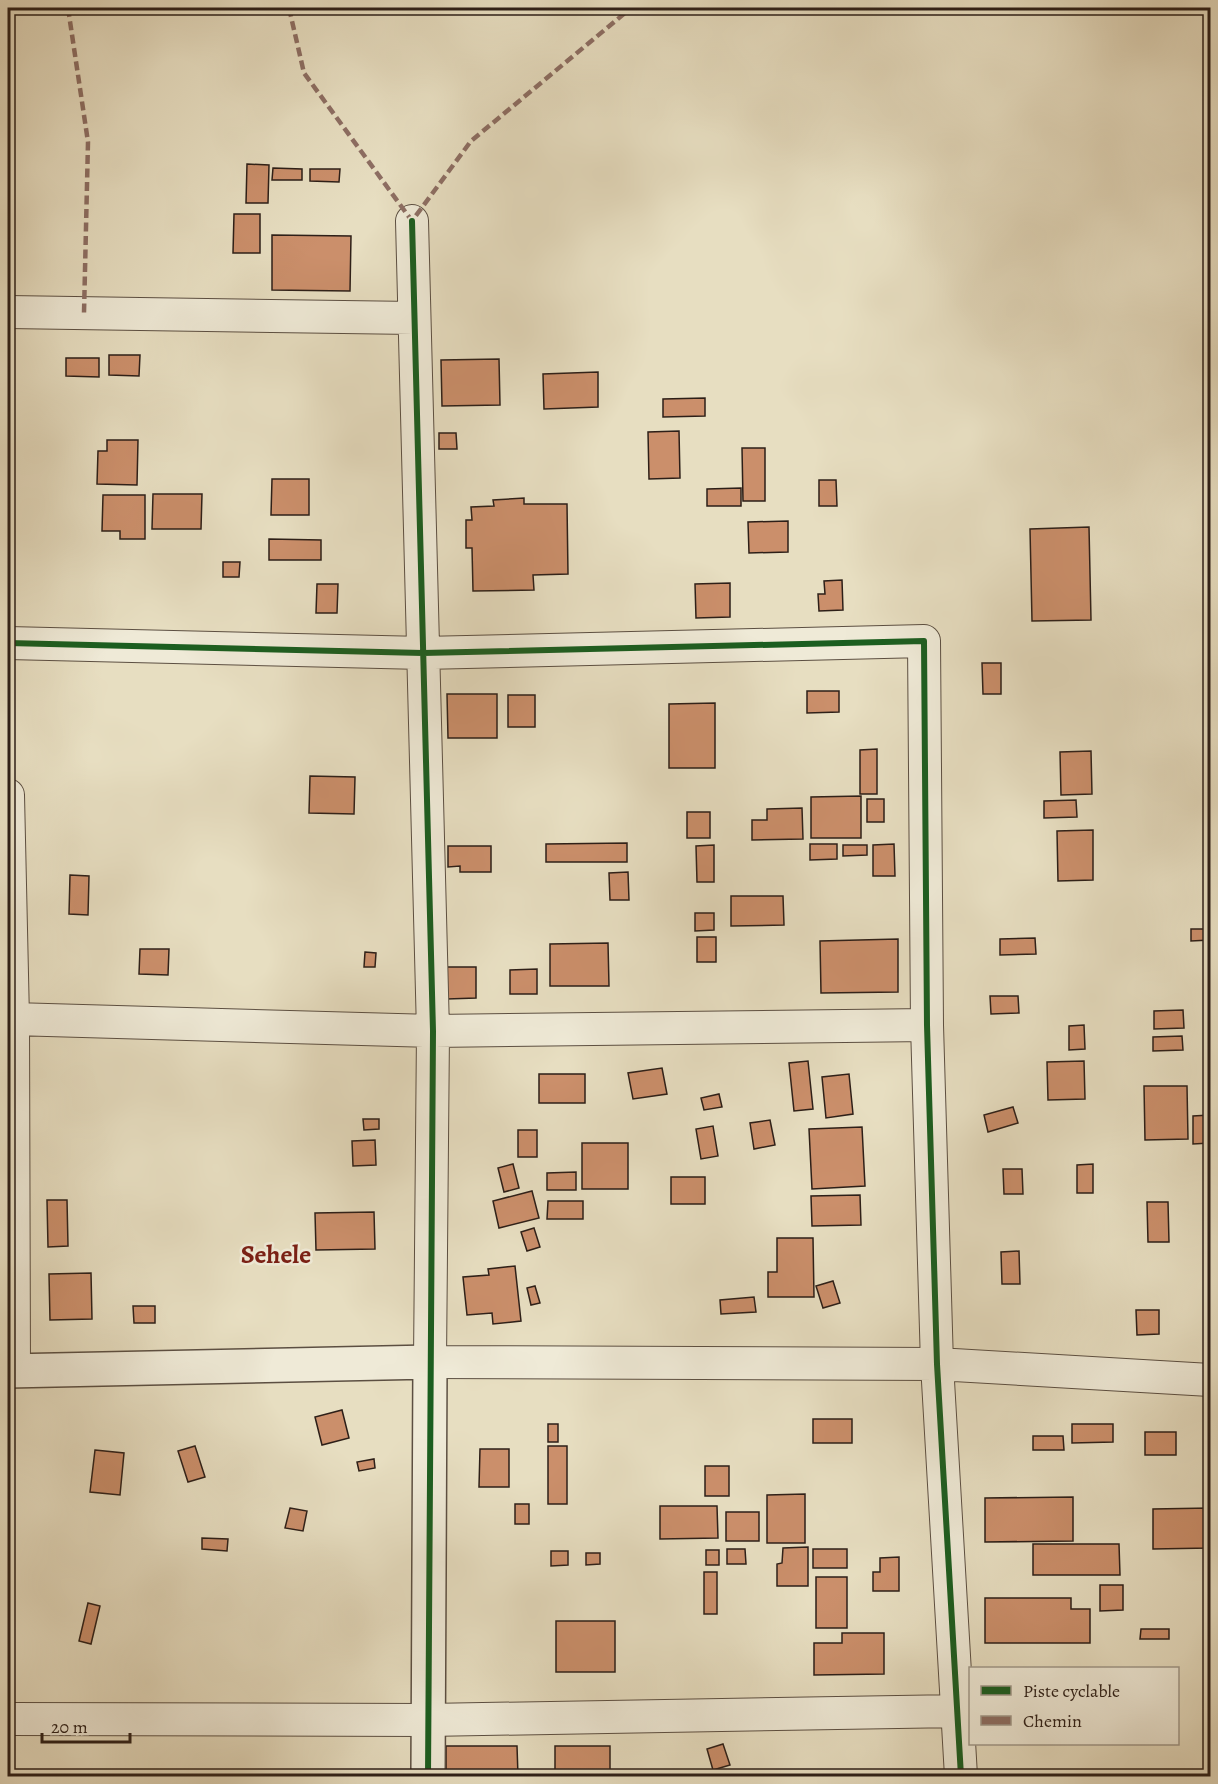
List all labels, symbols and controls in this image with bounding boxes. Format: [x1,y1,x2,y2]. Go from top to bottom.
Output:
district label: Sehele [241,1237,311,1272]
legend [969,1667,1179,1745]
text: Piste cyclable [1023,1679,1120,1703]
scale bar [42,1706,130,1744]
text: Chemin [1023,1709,1082,1733]
text: 20 m [51,1715,88,1739]

